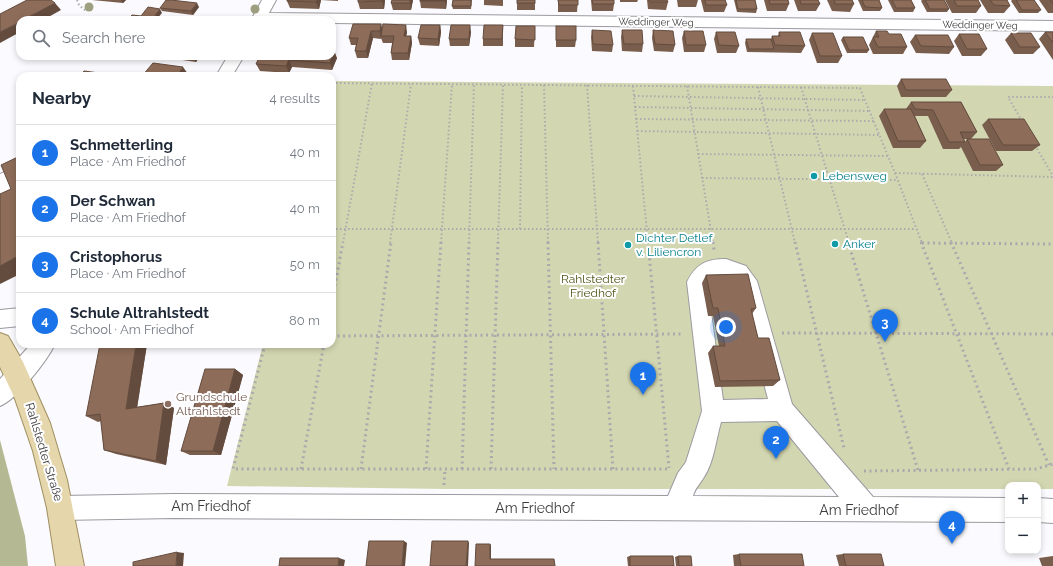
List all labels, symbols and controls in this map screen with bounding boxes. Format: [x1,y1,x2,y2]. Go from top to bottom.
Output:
search box [16,16,336,60]
street label: Weddinger Weg [618,16,694,28]
street label: Weddinger Weg [942,19,1018,31]
icon: search [30,27,52,49]
text: Search here [62,29,145,47]
text: Nearby [32,88,91,108]
text: 4 results [269,91,320,106]
text: Schmetterling [70,136,173,154]
text: 1 [42,145,48,160]
text: 40 m [290,145,320,160]
text: Place · Am Friedhof [70,154,186,169]
place label: Lebensweg [822,169,887,183]
marker: Lebensweg [809,171,819,181]
text: Der Schwan [70,192,155,210]
text: 2 [41,201,49,216]
text: 40 m [290,201,320,216]
text: Place · Am Friedhof [70,210,186,225]
place label: Dichter Detlef v. Liliencron [636,231,713,259]
place label: Anker [843,237,876,251]
marker: Anker [830,239,840,249]
marker: Dichter Detlef v. Liliencron [623,240,633,250]
text: Cristophorus [70,248,162,266]
text: 3 [41,257,49,272]
text: 50 m [290,257,320,272]
text: Place · Am Friedhof [70,266,186,281]
park label: Rahlstedter Friedhof [561,272,626,300]
text: Schule Altrahlstedt [70,304,209,322]
pin: 3 [872,309,898,342]
text: 4 [41,313,49,328]
text: 80 m [289,313,320,328]
your location [716,317,736,337]
text: School · Am Friedhof [70,322,194,337]
pin: 1 [630,362,656,395]
place label: Grundschule Altrahlstedt [176,390,247,418]
marker: Grundschule Altrahlstedt [163,399,173,409]
street label: Rahlstedter Straße [22,401,66,503]
pin: 2 [763,426,789,459]
map controls [1005,482,1041,554]
button: + [1005,482,1041,518]
street label: Am Friedhof [171,498,252,514]
street label: Am Friedhof [495,500,576,516]
street label: Am Friedhof [819,502,900,518]
pin: 4 [939,511,965,544]
button: − [1005,518,1041,554]

